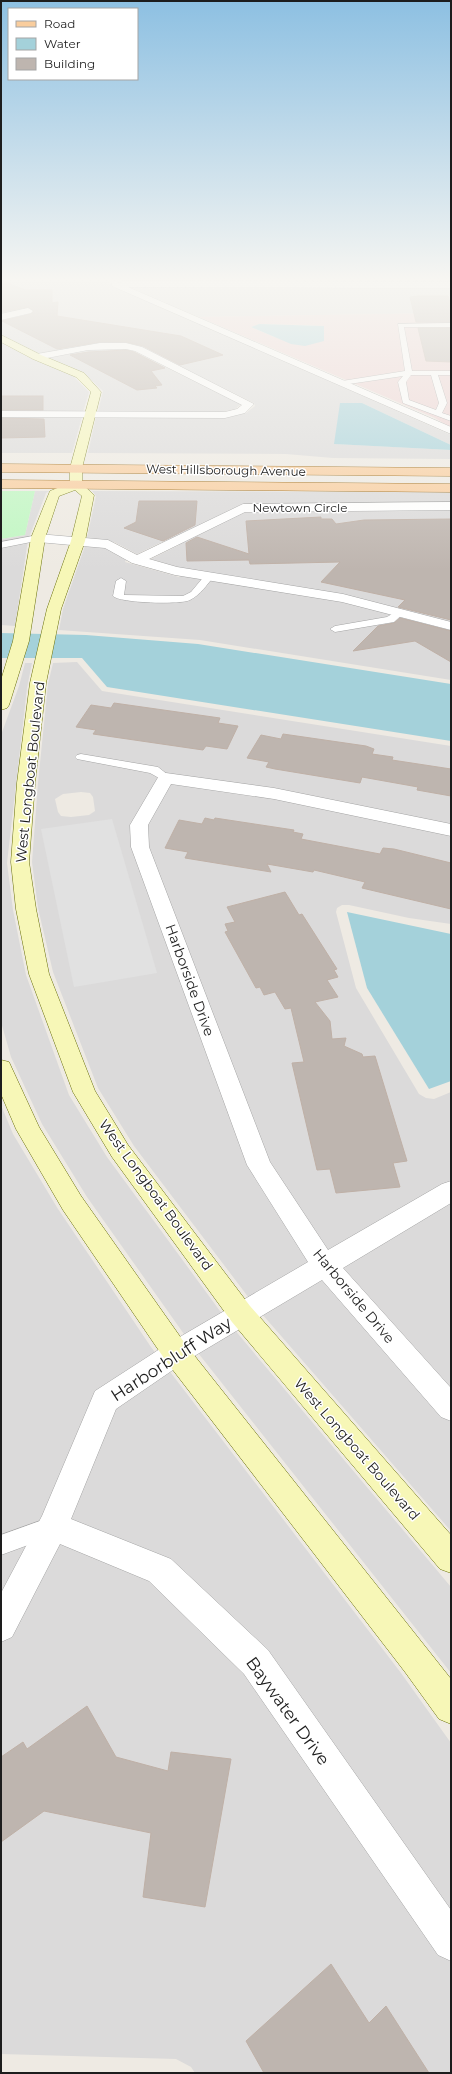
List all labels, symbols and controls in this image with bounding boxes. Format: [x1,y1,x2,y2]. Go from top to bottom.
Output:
legend [8,8,138,80]
text: Road [44,16,75,31]
text: Water [44,36,81,51]
text: Building [44,56,95,71]
street label: West Hillsborough Avenue [146,461,306,479]
street label: Newtown Circle [253,500,347,515]
street label: West Longboat Boulevard [12,680,48,864]
street label: Harborside Drive [161,922,219,1038]
street label: West Longboat Boulevard [95,1116,217,1274]
street label: Harborside Drive [309,1245,399,1347]
street label: Harborbluff Way [107,1312,236,1405]
street label: West Longboat Boulevard [290,1374,424,1524]
street label: Baywater Drive [242,1653,334,1769]

